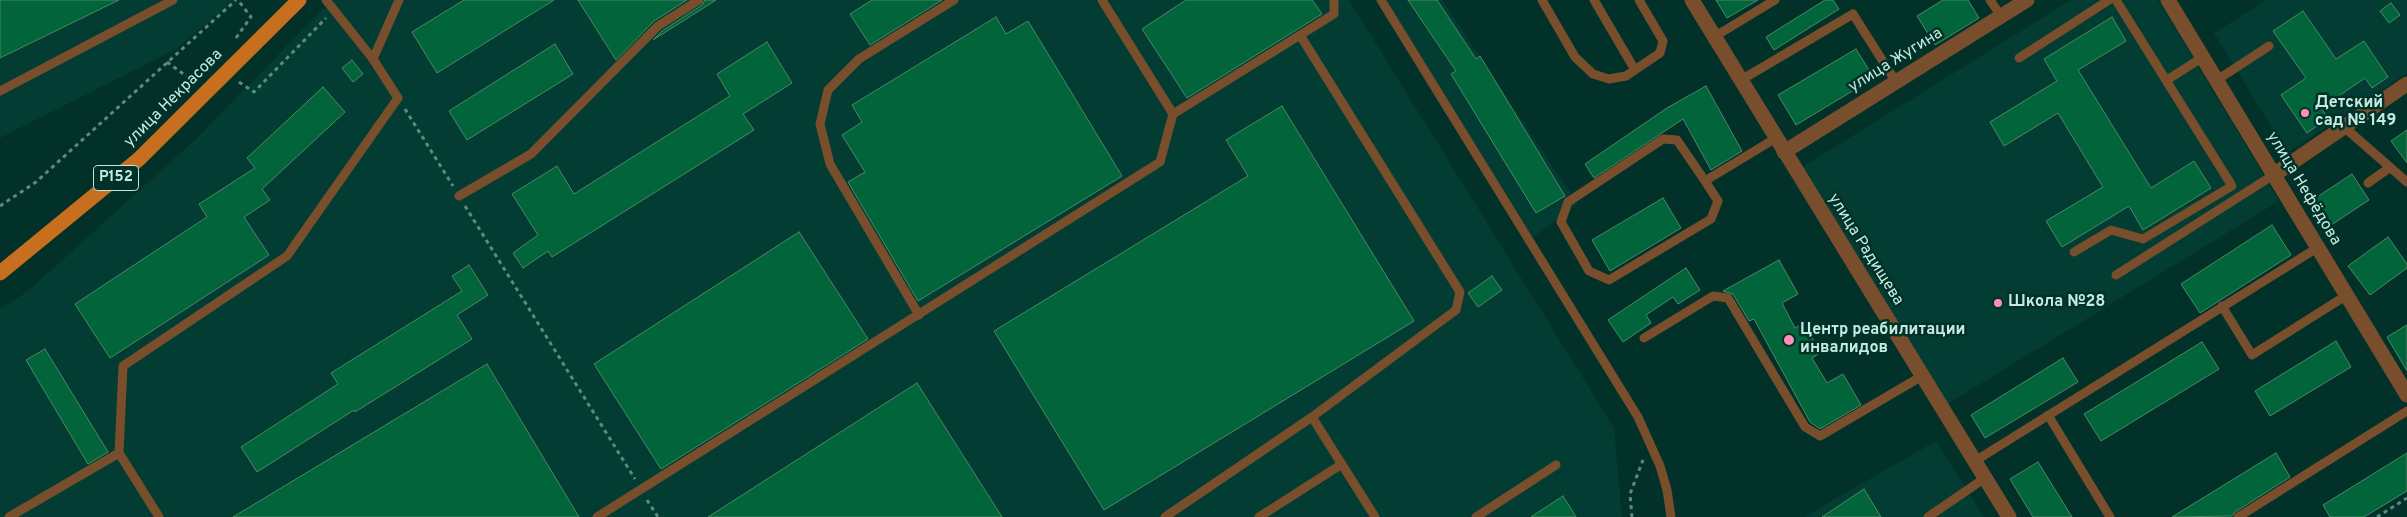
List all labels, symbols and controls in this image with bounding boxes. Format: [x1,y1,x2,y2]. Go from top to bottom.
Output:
street label: улица Жугина [1845,24,1947,98]
street label: улица Некрасова [121,46,227,152]
place label: Детский сад № 149 [2315,94,2396,132]
marker: Детский сад № 149 [2299,107,2311,119]
street label: улица Нефёдова [2262,129,2344,249]
road number: Р152 [94,166,138,190]
street label: улица Радищева [1823,191,1907,309]
place label: Школа №28 [2008,293,2105,313]
marker: Школа №28 [1992,297,2004,309]
place label: Центр реабилитации инвалидов [1800,321,1965,359]
marker: Центр реабилитации инвалидов [1782,333,1796,347]

